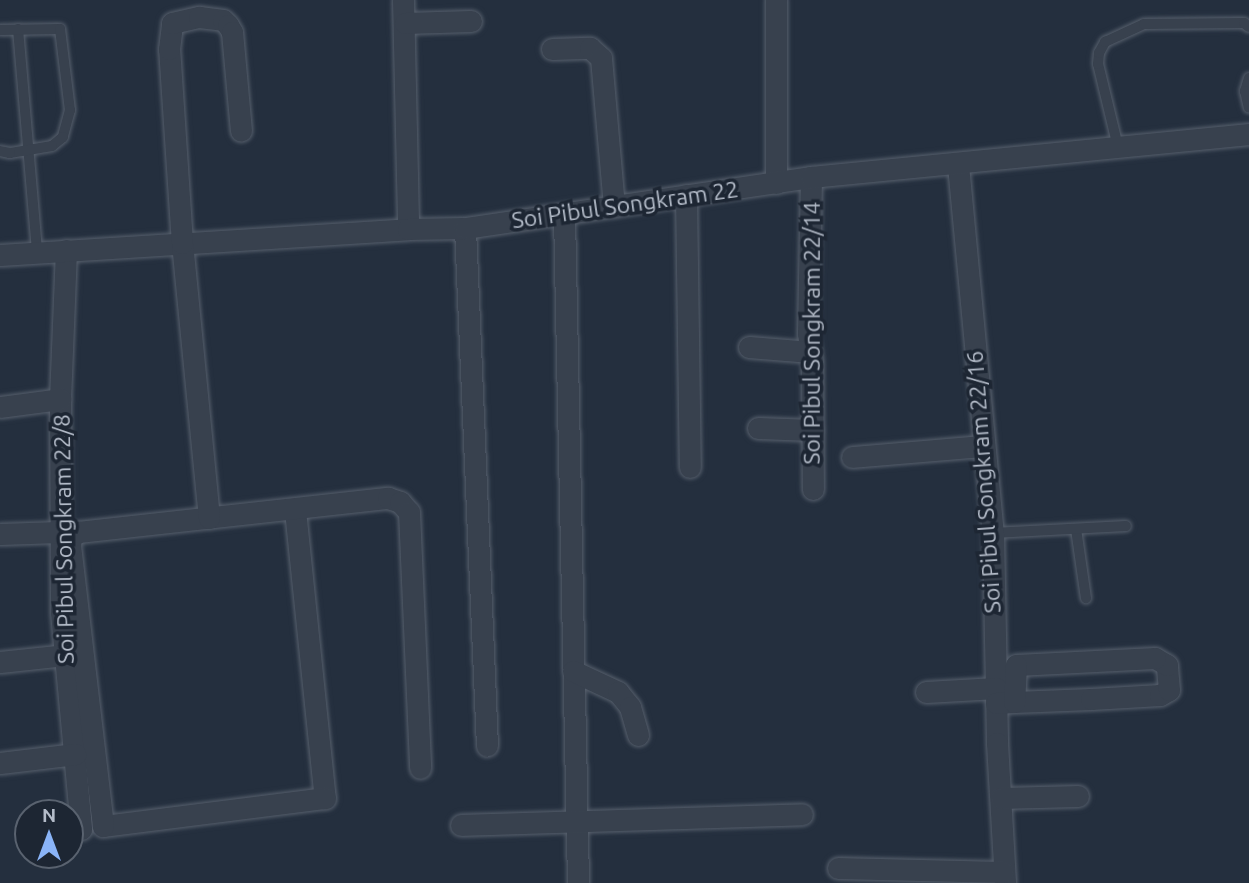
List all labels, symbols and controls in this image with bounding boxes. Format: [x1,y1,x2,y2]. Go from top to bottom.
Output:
street label: Soi Pibul Songkram 22 [510,175,740,235]
street label: Soi Pibul Songkram 22/14 [798,201,826,465]
street label: Soi Pibul Songkram 22/16 [961,350,1007,614]
street label: Soi Pibul Songkram 22/8 [48,414,80,664]
north arrow [14,799,84,869]
text: N [42,804,56,826]

